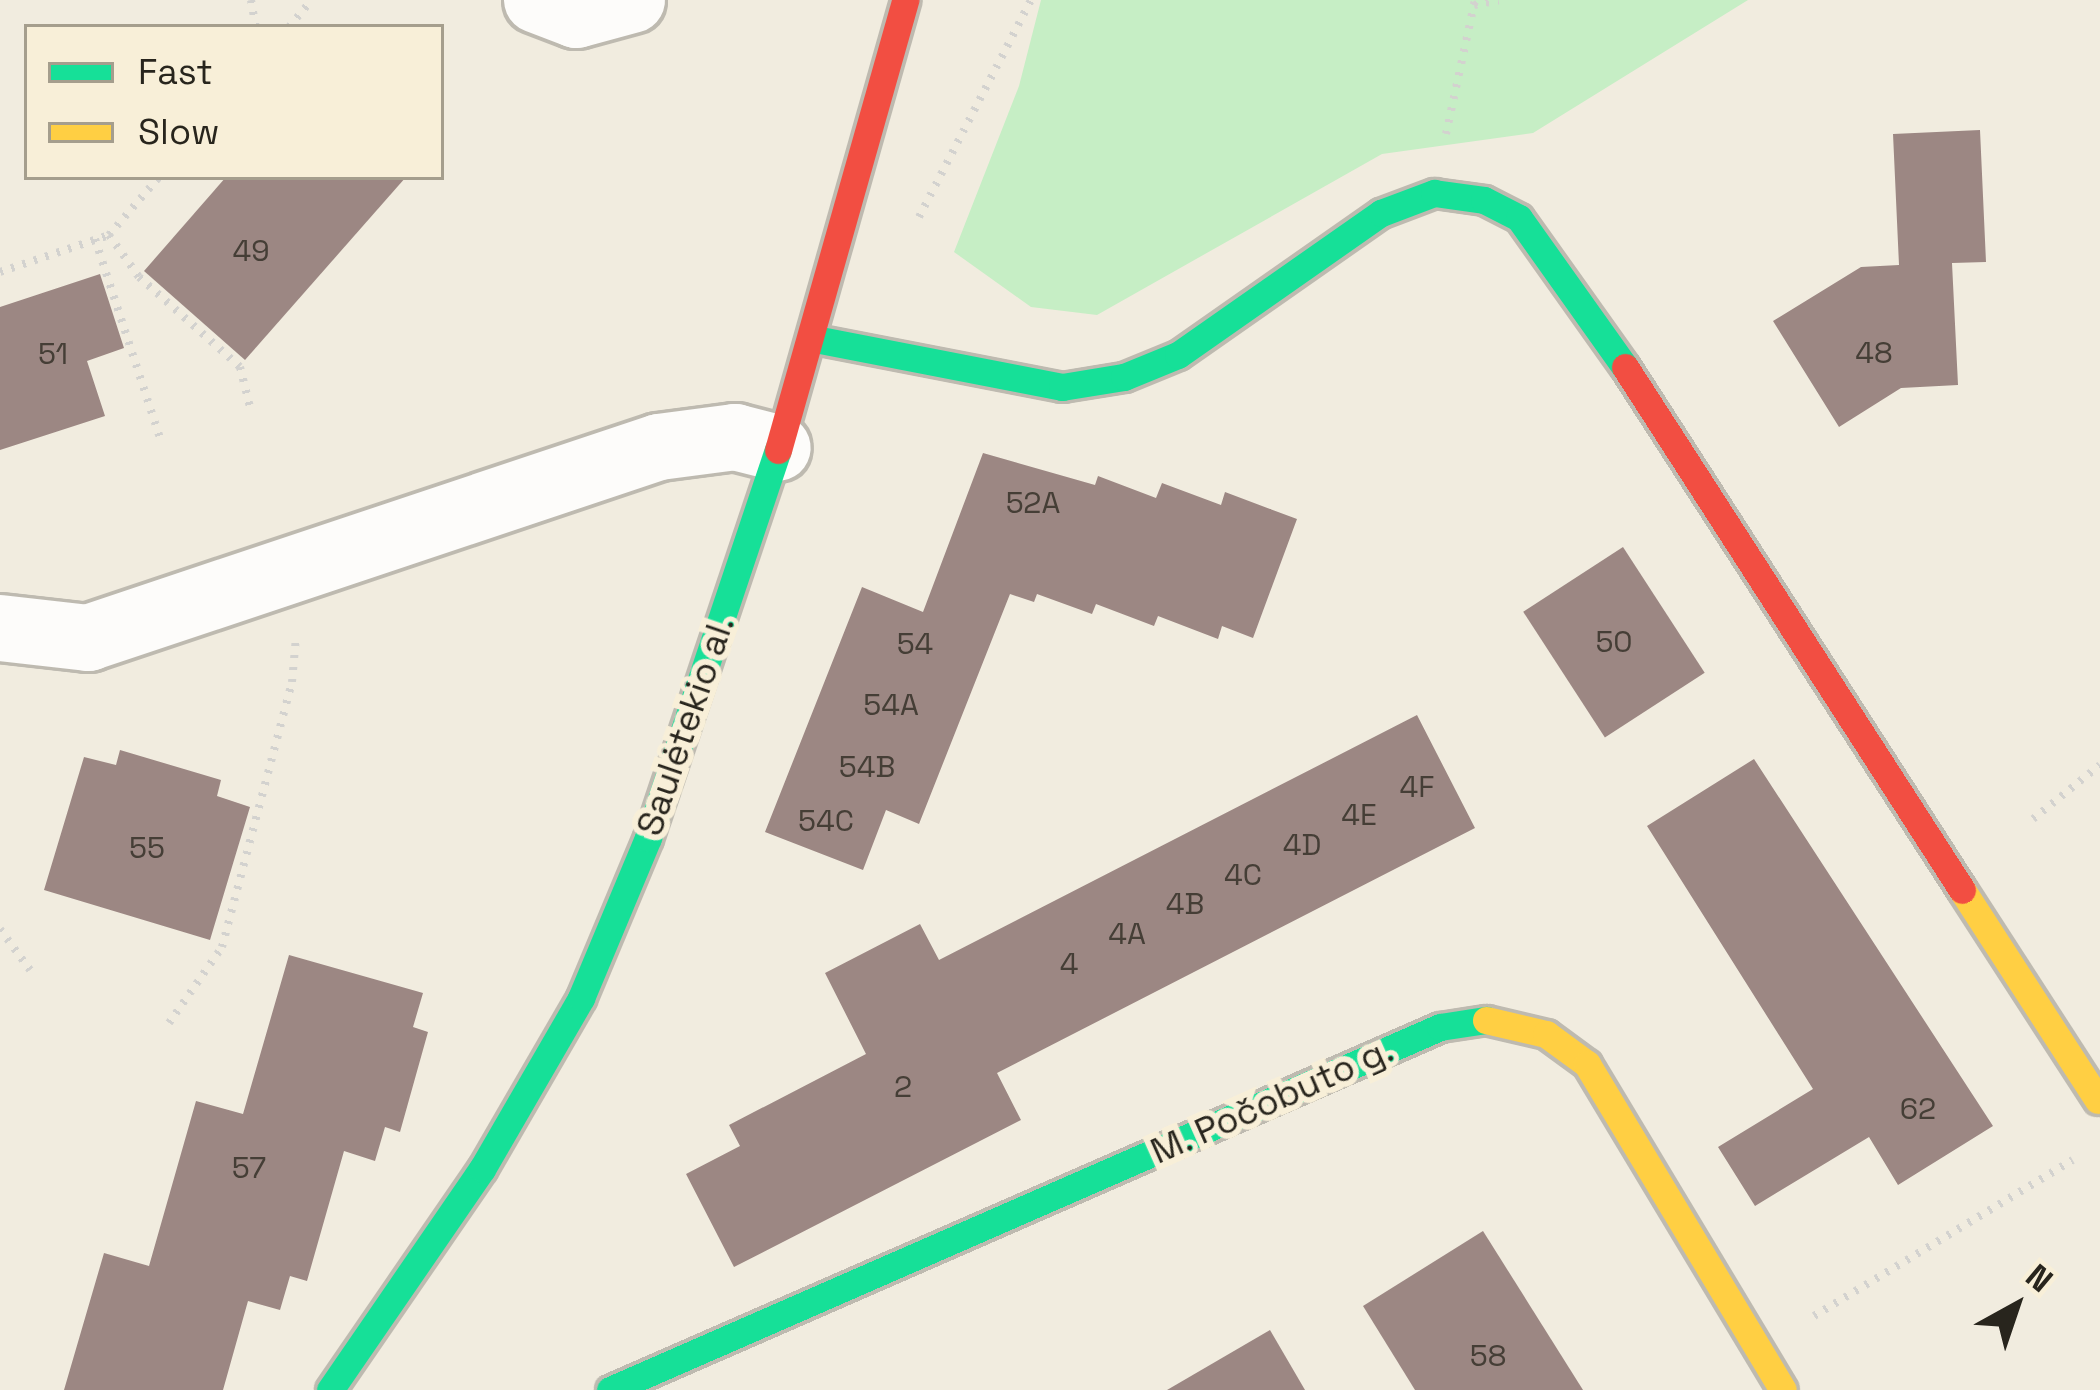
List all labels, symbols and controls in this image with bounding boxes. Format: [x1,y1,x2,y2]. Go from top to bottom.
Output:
legend [24,24,444,180]
text: Fast [138,49,213,95]
text: Slow [138,109,220,155]
house number: 49 [232,233,270,269]
house number: 48 [1855,335,1893,371]
house number: 51 [38,336,68,372]
house number: 52A [1006,485,1060,521]
street label: Saulėtekio al. [628,611,744,841]
house number: 50 [1595,624,1633,660]
house number: 54 [897,626,933,662]
house number: 54A [863,687,919,723]
house number: 54B [839,749,895,785]
house number: 4F [1400,769,1434,805]
house number: 4E [1341,797,1377,833]
house number: 54C [798,803,854,839]
house number: 4D [1283,827,1321,863]
house number: 55 [129,830,165,866]
house number: 4C [1224,857,1262,893]
house number: 4B [1166,886,1204,922]
house number: 4A [1108,916,1146,952]
house number: 4 [1060,946,1078,982]
street label: M. Počobuto g. [1144,1028,1400,1174]
house number: 2 [894,1069,912,1105]
house number: 62 [1900,1091,1936,1127]
house number: 57 [232,1150,266,1186]
north arrow [1956,1246,2076,1366]
text: N [2017,1255,2061,1302]
house number: 58 [1470,1338,1506,1374]

